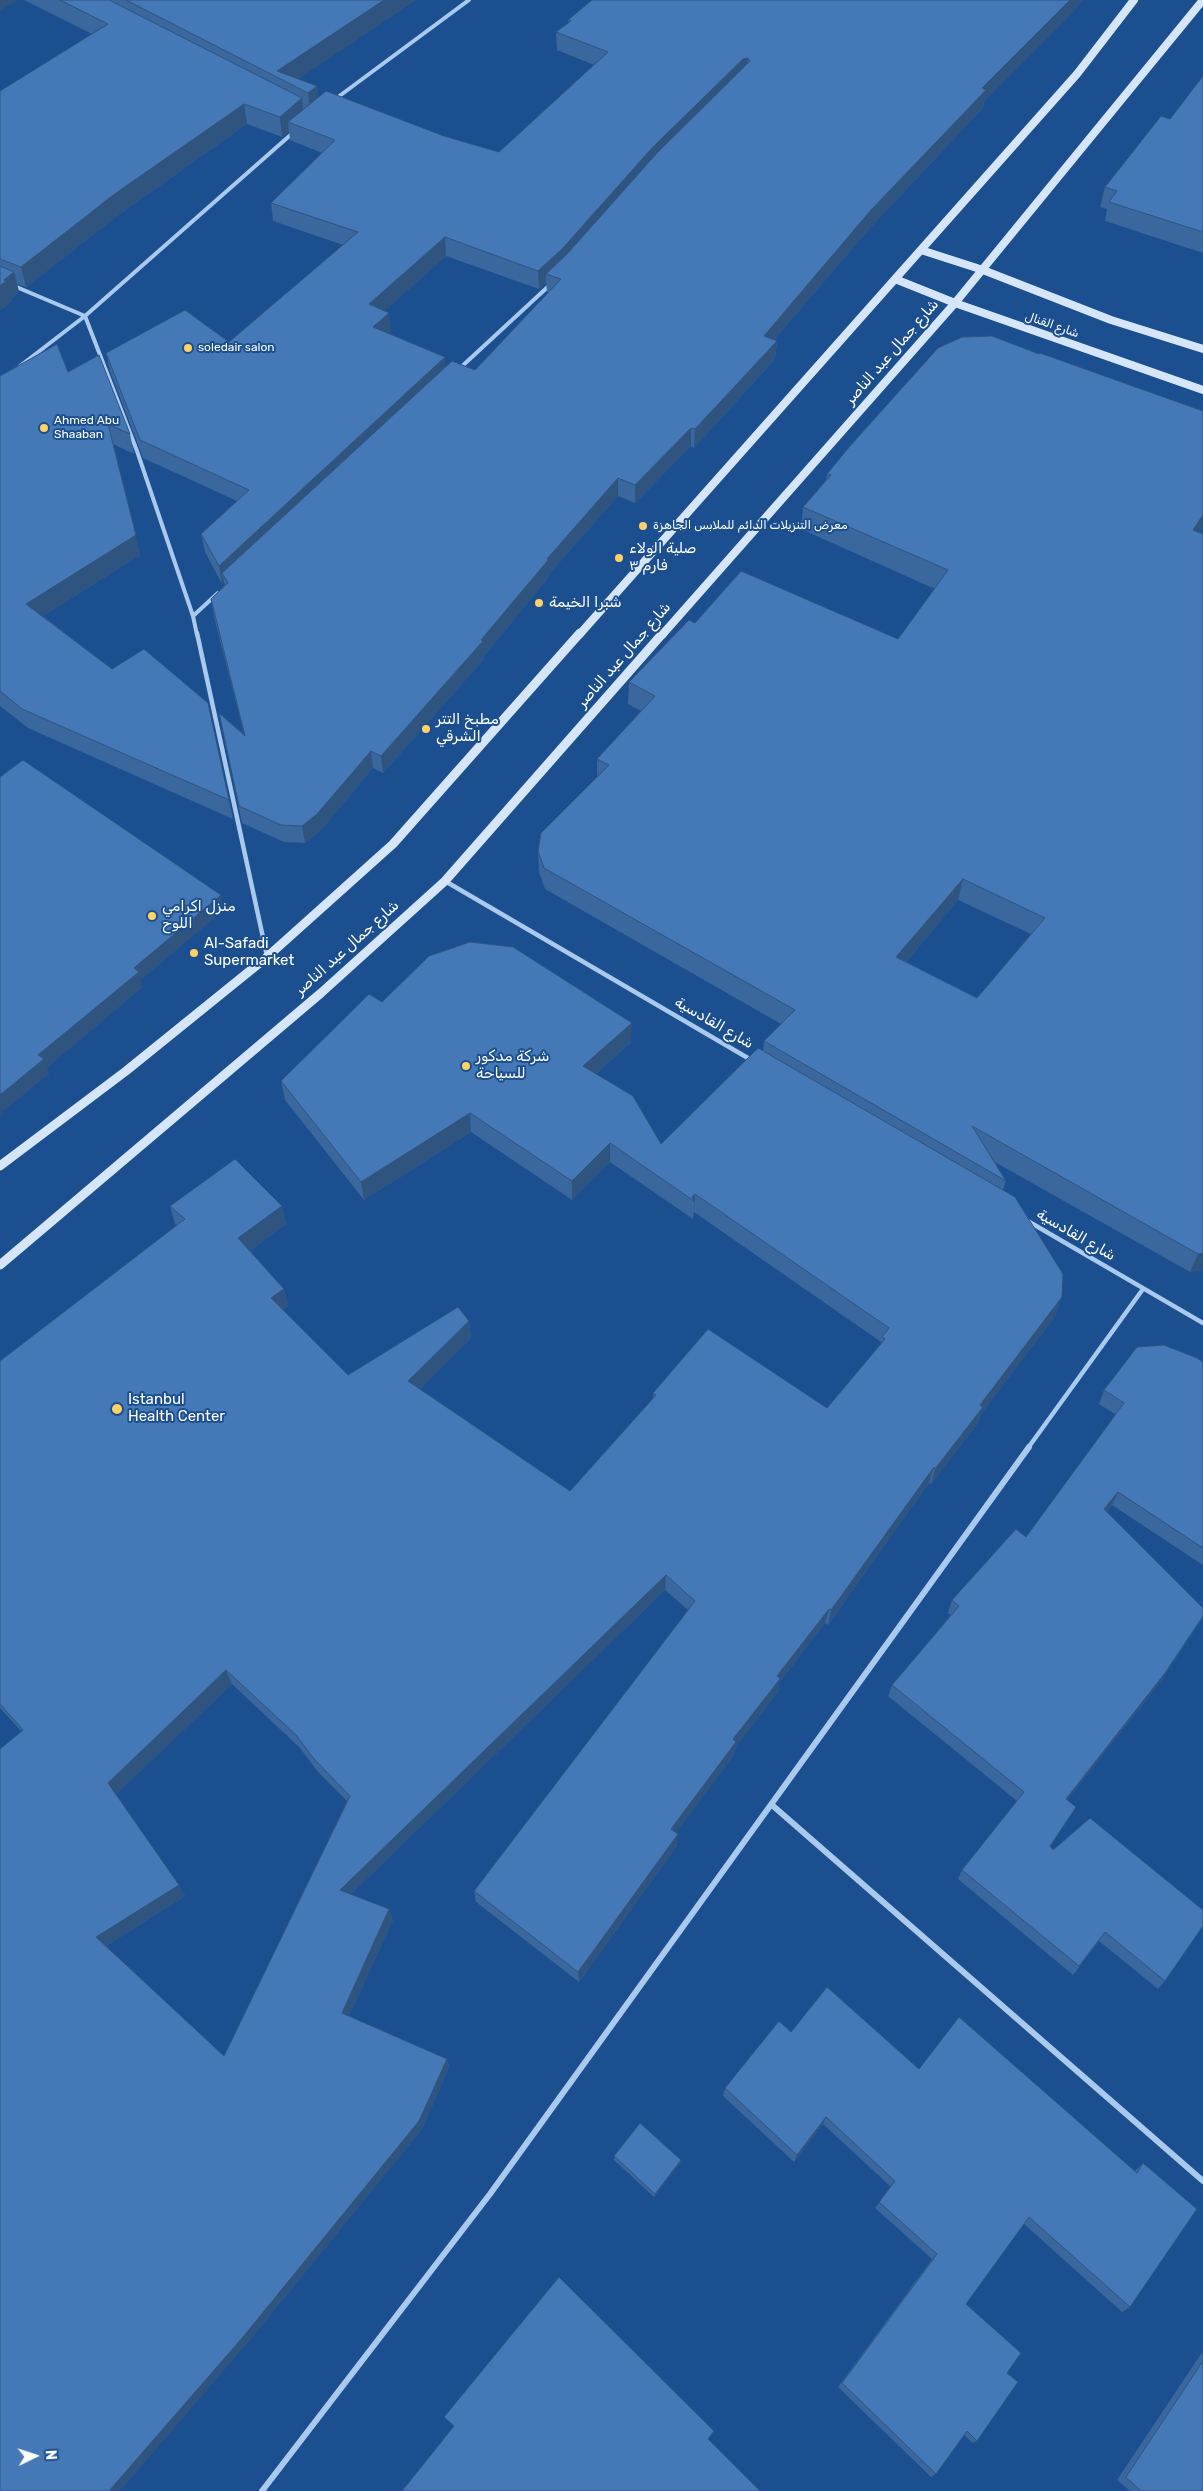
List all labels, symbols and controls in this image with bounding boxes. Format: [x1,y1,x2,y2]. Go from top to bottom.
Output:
street label: شارع جمال عبد الناصر [841,296,943,408]
street label: شارع القنال [1023,309,1081,341]
place label: soledair salon [198,341,275,355]
marker: soledair salon [182,342,194,354]
place label: Ahmed Abu Shaaban [54,414,119,442]
marker: Ahmed Abu Shaaban [38,422,50,434]
place label: معرض التنزيلات الدائم للملابس الجاهزة [653,519,848,533]
marker: معرض التنزيلات الدائم للملابس الجاهزة [637,520,649,532]
place label: صلية الولاء فارم ٣ [629,540,696,575]
marker: صلية الولاء فارم ٣ [613,552,625,564]
place label: شبرا الخيمة [549,594,622,612]
marker: شبرا الخيمة [533,597,545,609]
street label: شارع جمال عبد الناصر [573,599,675,711]
place label: مطبخ التتر الشرقي [436,711,499,746]
marker: مطبخ التتر الشرقي [420,723,432,735]
street label: شارع جمال عبد الناصر [291,896,403,1000]
place label: منزل اكرامي اللوح [162,898,235,933]
marker: منزل اكرامي اللوح [146,910,158,922]
place label: Al-Safadi Supermarket [204,935,294,970]
marker: Al-Safadi Supermarket [188,947,200,959]
street label: شارع القادسية [671,993,757,1053]
place label: شركة مدكور للسياحة [476,1048,549,1083]
marker: شركة مدكور للسياحة [460,1060,472,1072]
street label: شارع القادسية [1033,1205,1119,1265]
place label: Istanbul Health Center [128,1391,225,1426]
marker: Istanbul Health Center [110,1402,124,1416]
north arrow [10,2431,60,2481]
text: N [42,2449,59,2461]

